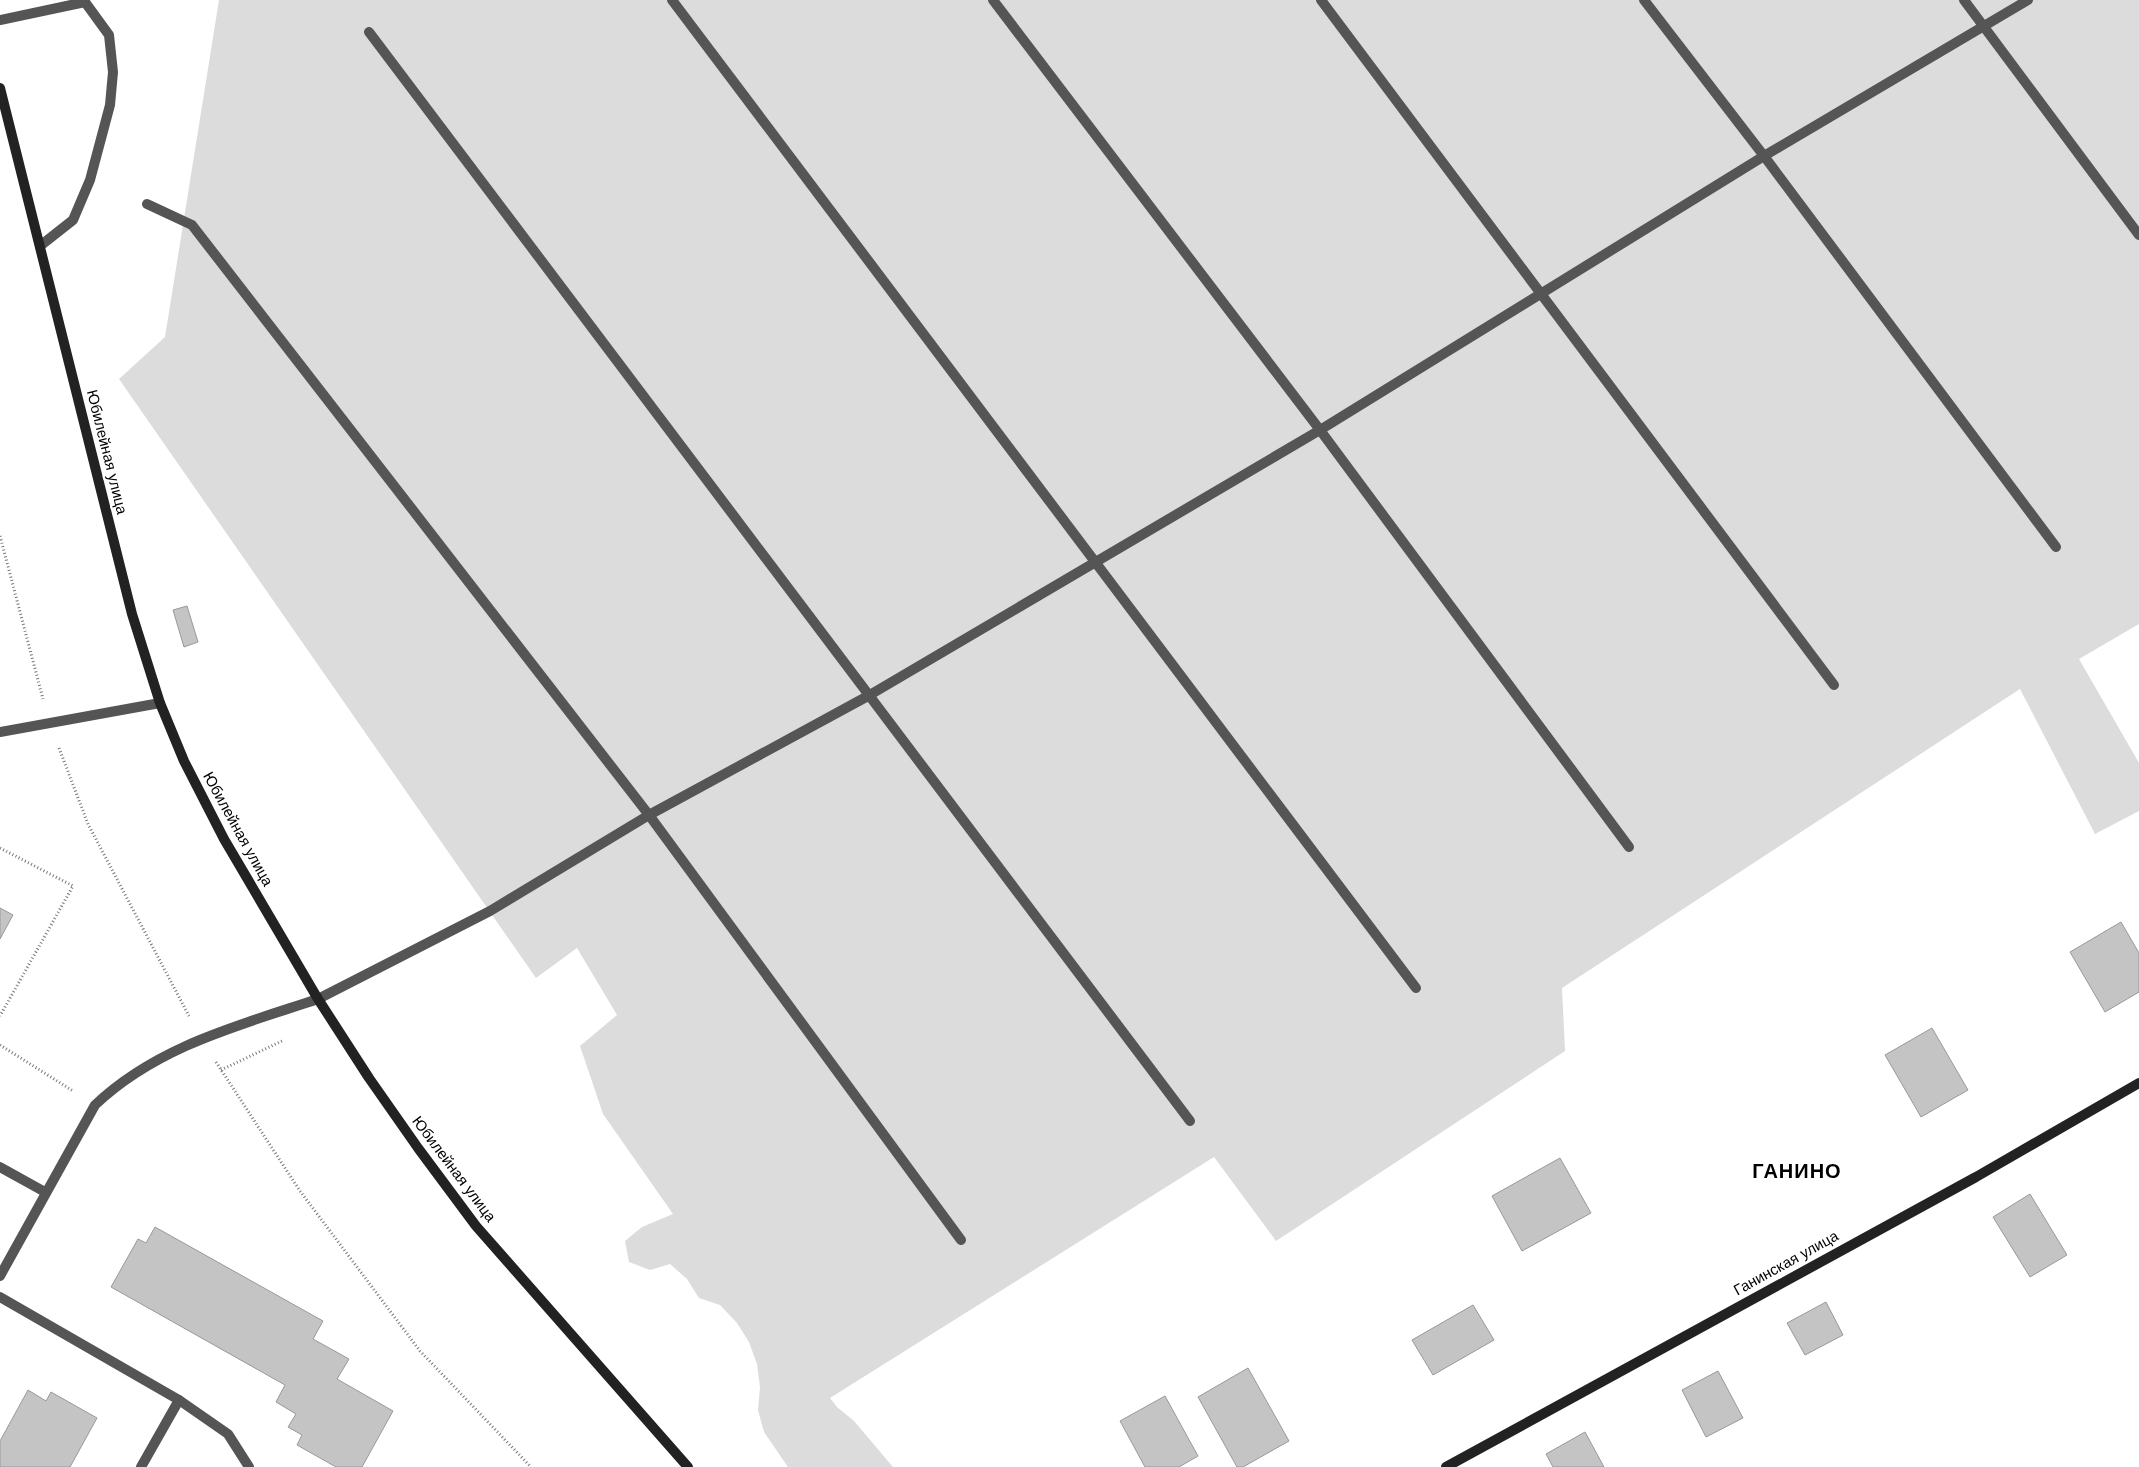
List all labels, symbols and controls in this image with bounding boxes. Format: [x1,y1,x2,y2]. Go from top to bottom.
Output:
street label: Юбилейная улица [84,388,131,517]
street label: Юбилейная улица [200,769,277,889]
street label: Юбилейная улица [409,1113,500,1225]
district label: ГАНИНО [1752,1160,1842,1182]
street label: Ганинская улица [1731,1226,1842,1298]

